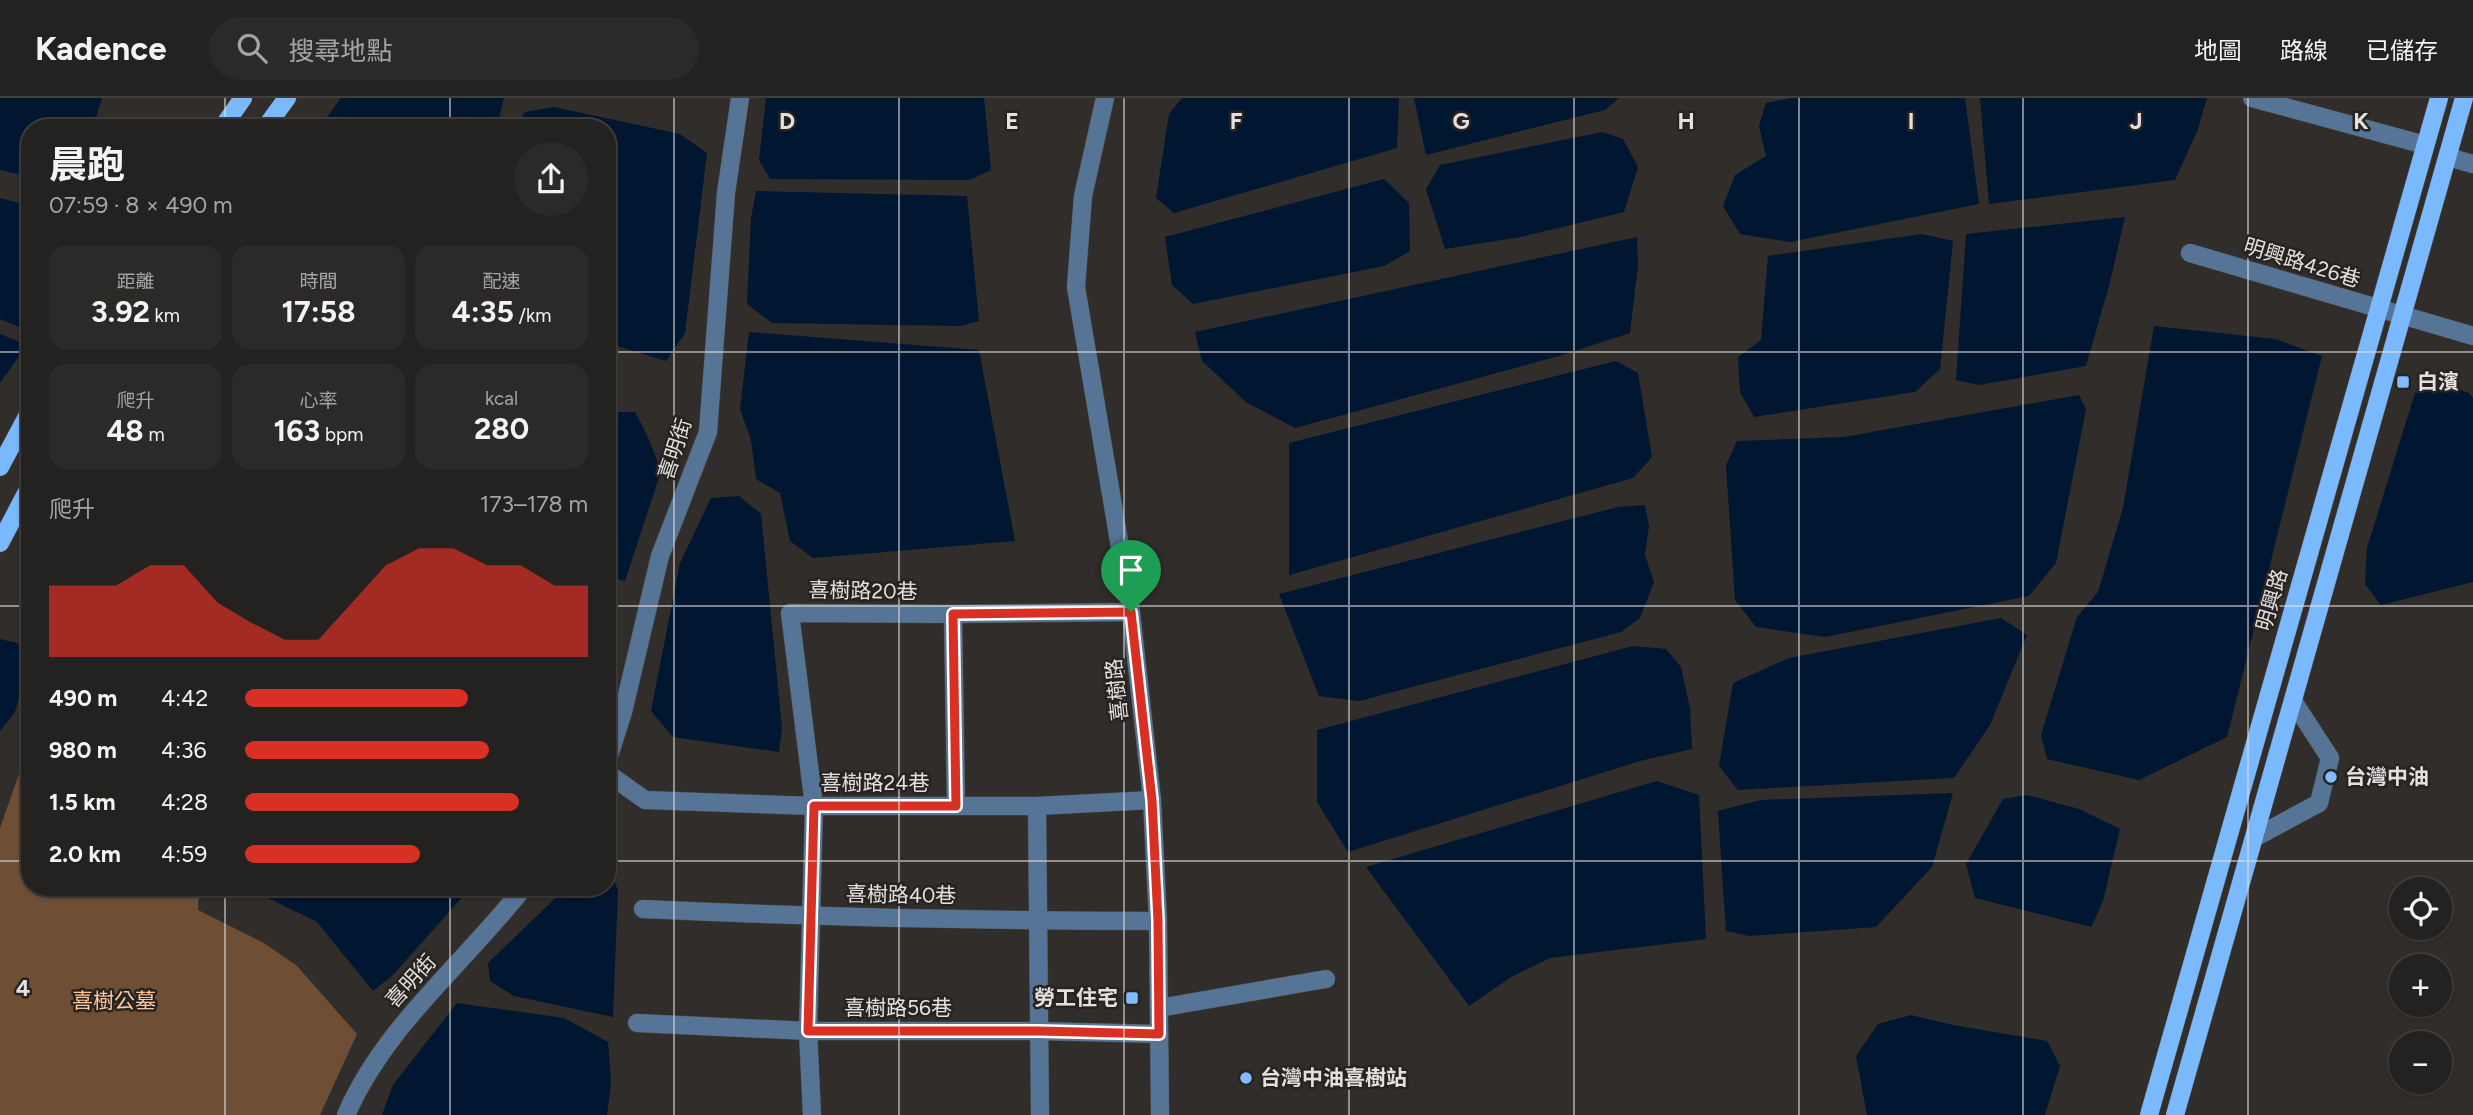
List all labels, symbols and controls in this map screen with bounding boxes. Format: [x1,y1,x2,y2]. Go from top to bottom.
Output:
search box [209,17,699,80]
text: Kadence [35,29,167,68]
icon: search [233,29,271,67]
text: 搜尋地點 [289,35,393,67]
text: 地圖 [2194,36,2242,65]
text: 路線 [2280,36,2328,65]
text: 已儲存 [2366,36,2438,65]
text: D [779,107,795,135]
text: E [1005,107,1019,135]
text: F [1230,107,1243,135]
text: G [1452,107,1470,135]
text: H [1677,107,1695,135]
text: I [1908,107,1914,135]
text: J [2130,107,2142,135]
text: K [2353,107,2369,135]
text: 晨跑 [49,142,125,188]
button: share [514,142,588,216]
text: 07:59 · 8 × 490 m [49,191,232,219]
street label: 明興路426巷 [2241,233,2364,292]
text: 距離 [116,270,155,293]
text: 時間 [299,270,338,293]
text: 配速 [482,270,521,293]
text: 3.92 [91,293,150,330]
text: 17:58 [281,293,356,330]
text: 4:35 [452,293,514,330]
text: km [150,304,180,327]
text: /km [514,304,551,327]
place label: 白濱 [2417,369,2459,394]
marker: 白濱 [2395,374,2411,390]
text: kcal [485,387,518,410]
text: 爬升 [116,389,155,412]
text: 心率 [299,389,338,412]
text: 280 [474,410,529,447]
text: 48 [106,412,144,449]
text: 163 [274,412,320,449]
street label: 喜明街 [653,415,696,483]
text: m [144,423,165,446]
text: bpm [320,423,363,446]
text: 173–178 m [480,490,588,518]
text: 爬升 [49,495,95,523]
pin [1101,540,1161,612]
icon: arrive [1112,551,1150,589]
street label: 明興路 [2251,566,2292,634]
street label: 喜樹路20巷 [808,577,918,604]
street label: 喜樹路 [1101,657,1132,723]
text: 490 m [49,684,117,712]
text: 4:42 [161,684,208,712]
text: 980 m [49,736,117,764]
text: 4:36 [161,736,207,764]
place label: 台灣中油 [2345,764,2429,789]
marker: 台灣中油 [2323,769,2339,785]
street label: 喜樹路24巷 [821,770,929,795]
text: 1.5 km [49,788,116,816]
text: 4:28 [161,788,208,816]
text: 2.0 km [49,840,121,868]
text: 4:59 [161,840,207,868]
map controls [2389,877,2452,1094]
button: locate [2389,877,2452,940]
street label: 喜樹路40巷 [846,881,956,908]
street label: 喜明街 [380,949,441,1012]
button: + [2389,954,2452,1017]
text: 4 [16,974,30,1002]
place label: 勞工住宅 [1034,985,1118,1010]
park label: 喜樹公墓 [72,988,156,1013]
marker: 勞工住宅 [1124,990,1140,1006]
street label: 喜樹路56巷 [844,995,952,1020]
button: − [2389,1031,2452,1094]
place label: 台灣中油喜樹站 [1260,1065,1407,1090]
marker: 台灣中油喜樹站 [1238,1070,1254,1086]

